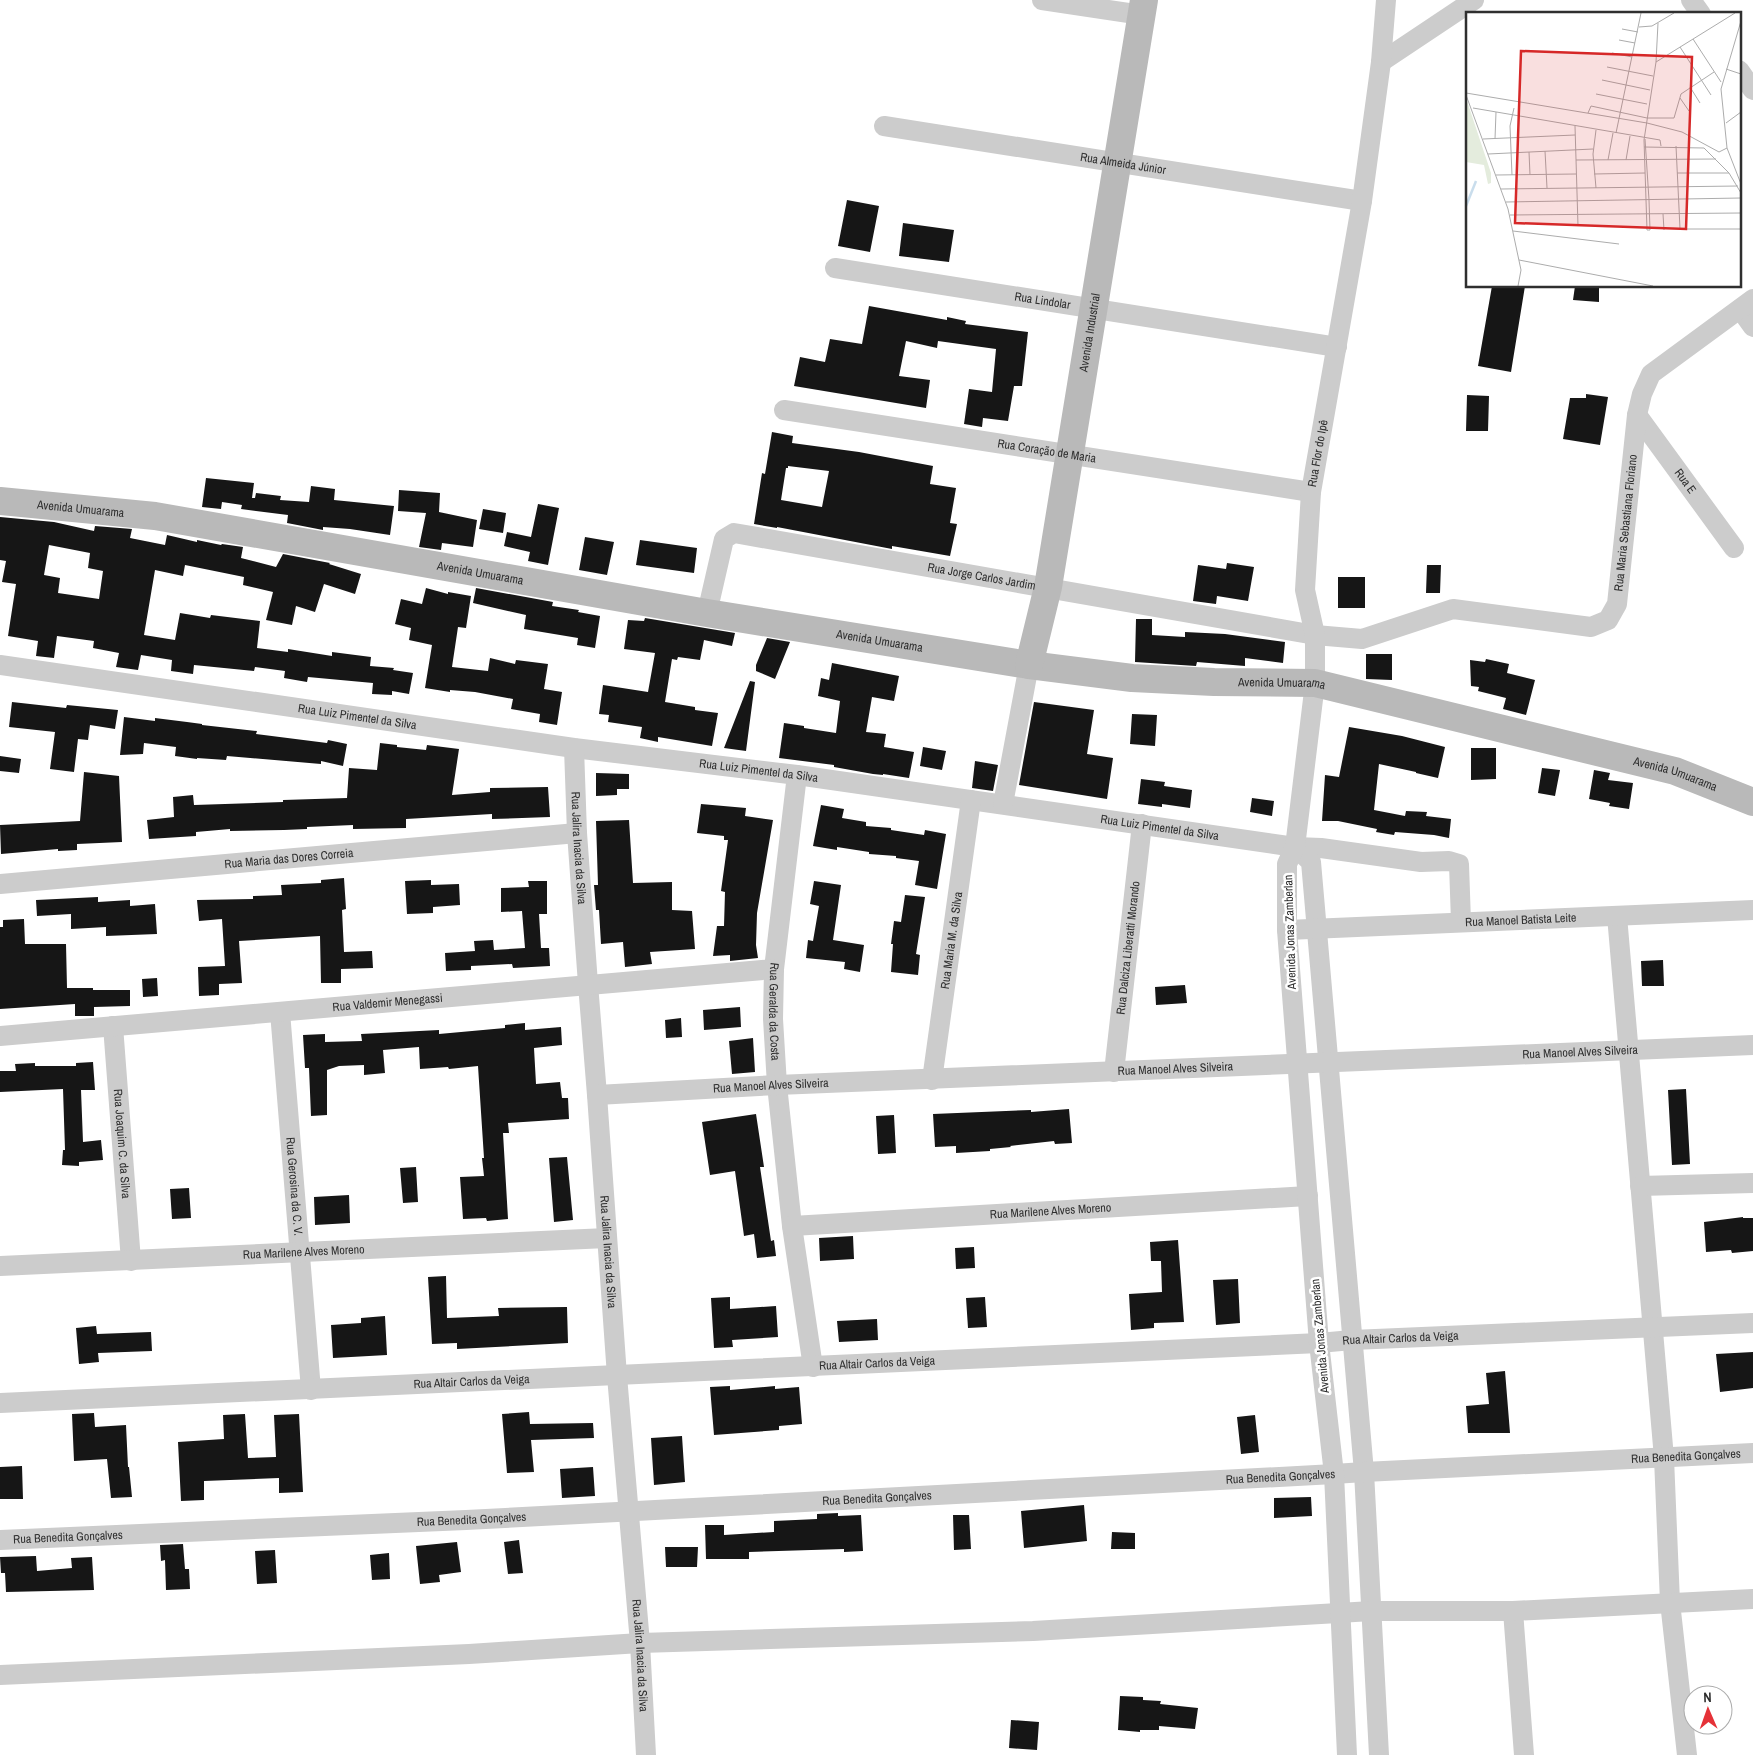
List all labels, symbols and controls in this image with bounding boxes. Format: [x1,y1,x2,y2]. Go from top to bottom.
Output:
inset map [1466,12,1740,288]
street label: Rua Almeida Júnior [1079,149,1168,178]
street label: Rua Lindolar [1013,288,1072,313]
street label: Avenida Industrial [1075,292,1104,374]
street label: Rua Flor do Ipê [1304,418,1332,488]
street label: Rua Coração de Maria [996,435,1098,467]
street label: Rua Maria Sebastiana Floriano [1610,454,1641,592]
street label: Rua E [1671,465,1700,497]
street label: Avenida Umuarama [35,497,125,521]
street label: Avenida Umuarama [435,558,525,589]
street label: Rua Jorge Carlos Jardim [926,559,1037,594]
street label: Avenida Umuarama [834,626,925,656]
street label: Avenida Umuarama [1237,674,1328,693]
street label: Rua Luiz Pimentel da Silva [297,700,418,733]
street label: Avenida Umuarama [1631,753,1720,795]
street label: Rua Luiz Pimentel da Silva [698,755,820,786]
street label: Rua Jalira Inacia da Silva [568,791,590,905]
street label: Rua Luiz Pimentel da Silva [1099,811,1220,844]
street label: Rua Maria das Dores Correia [224,845,355,872]
street label: Avenida Jonas Zamberlan [1280,874,1300,991]
street label: Rua Dalciza Liberatti Morando [1113,880,1144,1015]
street label: Rua Maria M. da Silva [937,890,966,990]
street label: Rua Manoel Batista Leite [1465,910,1577,930]
street label: Rua Geralda da Costa [765,962,784,1062]
street label: Rua Valdemir Menegassi [332,990,443,1015]
street label: Rua Manoel Alves Silveira [1522,1042,1639,1062]
street label: Rua Manoel Alves Silveira [1117,1058,1234,1079]
street label: Rua Manoel Alves Silveira [713,1075,829,1097]
street label: Rua Joaquim C. da Silva [110,1088,134,1199]
street label: Rua Gerosina da C. V. [282,1136,306,1236]
street label: Rua Jalira Inacia da Silva [596,1195,620,1309]
street label: Rua Marilene Alves Moreno [989,1199,1112,1222]
street label: Rua Marilene Alves Moreno [243,1241,365,1263]
street label: Avenida Jonas Zamberlan [1307,1278,1333,1395]
street label: Rua Altair Carlos da Veiga [1342,1327,1459,1349]
street label: Rua Altair Carlos da Veiga [819,1352,936,1374]
street label: Rua Altair Carlos da Veiga [413,1371,530,1392]
street label: Rua Benedita Gonçalves [1631,1446,1741,1467]
street label: Rua Benedita Gonçalves [1225,1466,1336,1488]
street label: Rua Benedita Gonçalves [822,1487,932,1509]
street label: Rua Benedita Gonçalves [416,1509,527,1530]
street label: Rua Benedita Gonçalves [13,1527,123,1547]
street label: Rua Jalira Inacia da Silva [628,1598,652,1713]
north arrow [1683,1685,1733,1735]
text: N [1703,1688,1712,1706]

